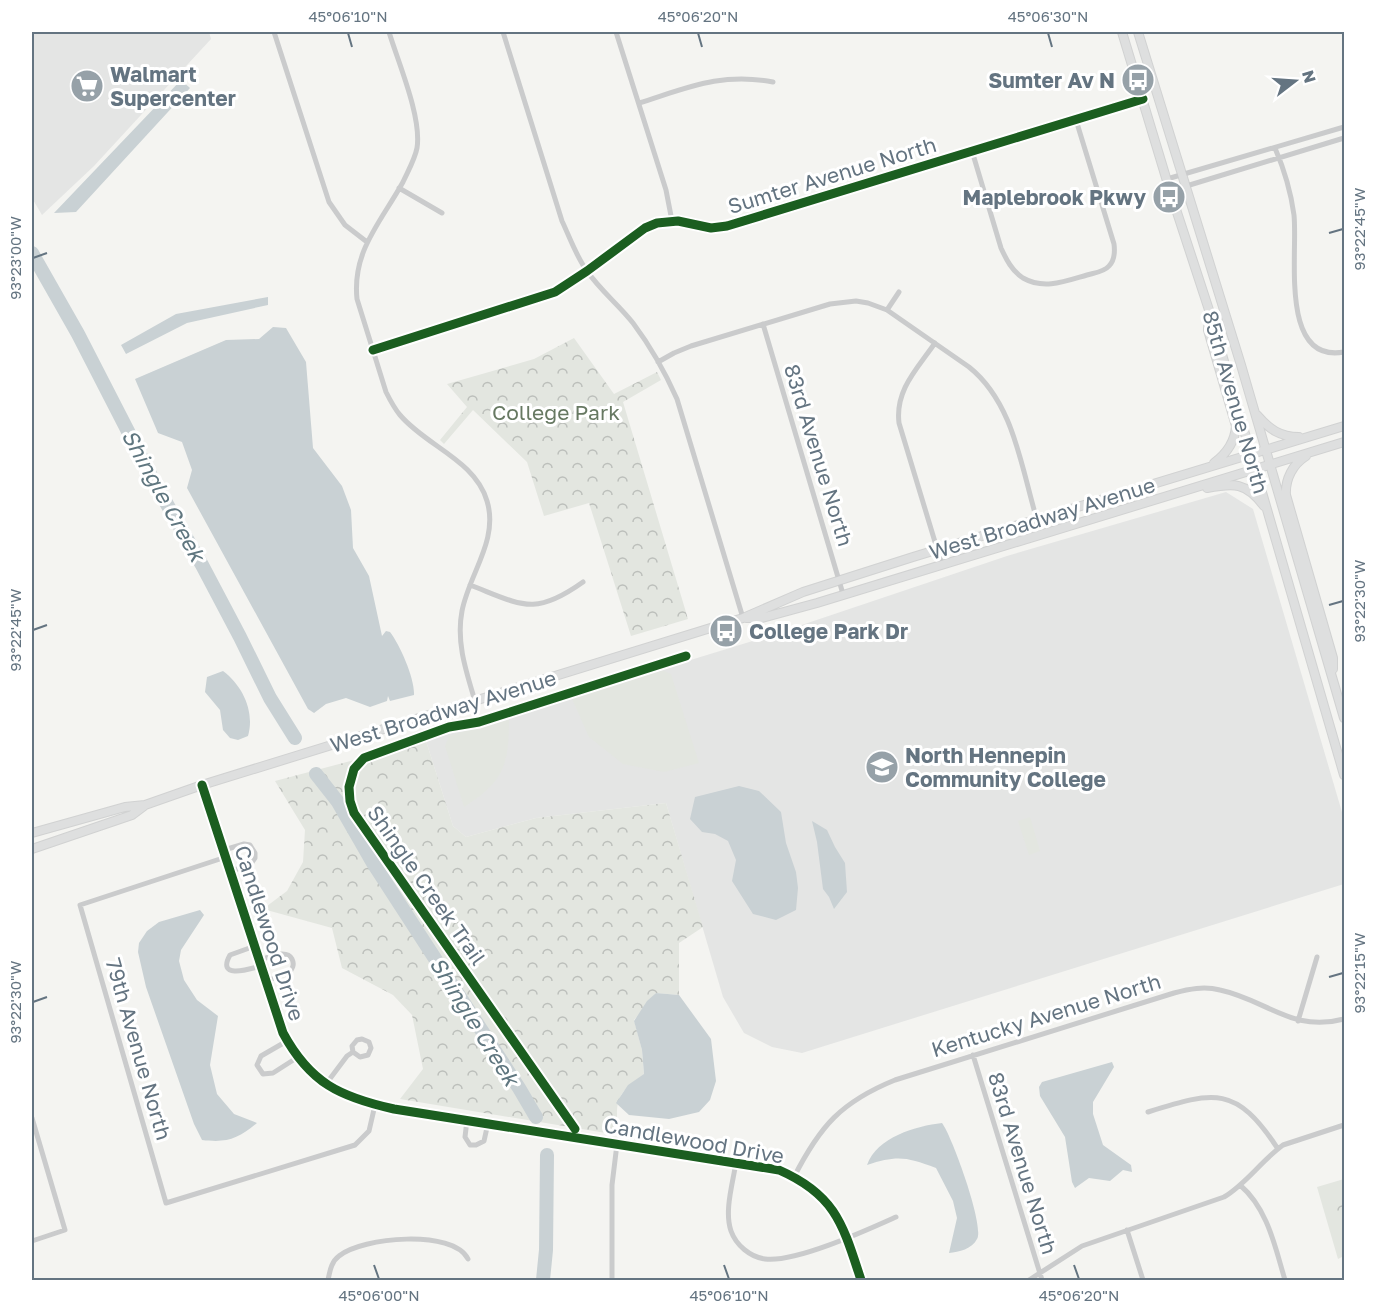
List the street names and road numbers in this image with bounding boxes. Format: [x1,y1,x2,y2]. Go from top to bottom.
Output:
street label: Sumter Avenue North [725,131,939,219]
street label: 85th Avenue North [1197,307,1275,497]
street label: 83rd Avenue North [779,361,859,549]
street label: West Broadway Avenue [926,471,1158,565]
street label: West Broadway Avenue [327,664,559,758]
street label: Shingle Creek Trail [362,800,492,970]
street label: Candlewood Drive [229,842,311,1024]
street label: 79th Avenue North [101,955,177,1143]
street label: Kentucky Avenue North [928,968,1164,1062]
street label: 83rd Avenue North [983,1069,1063,1257]
street label: Candlewood Drive [602,1111,786,1169]

